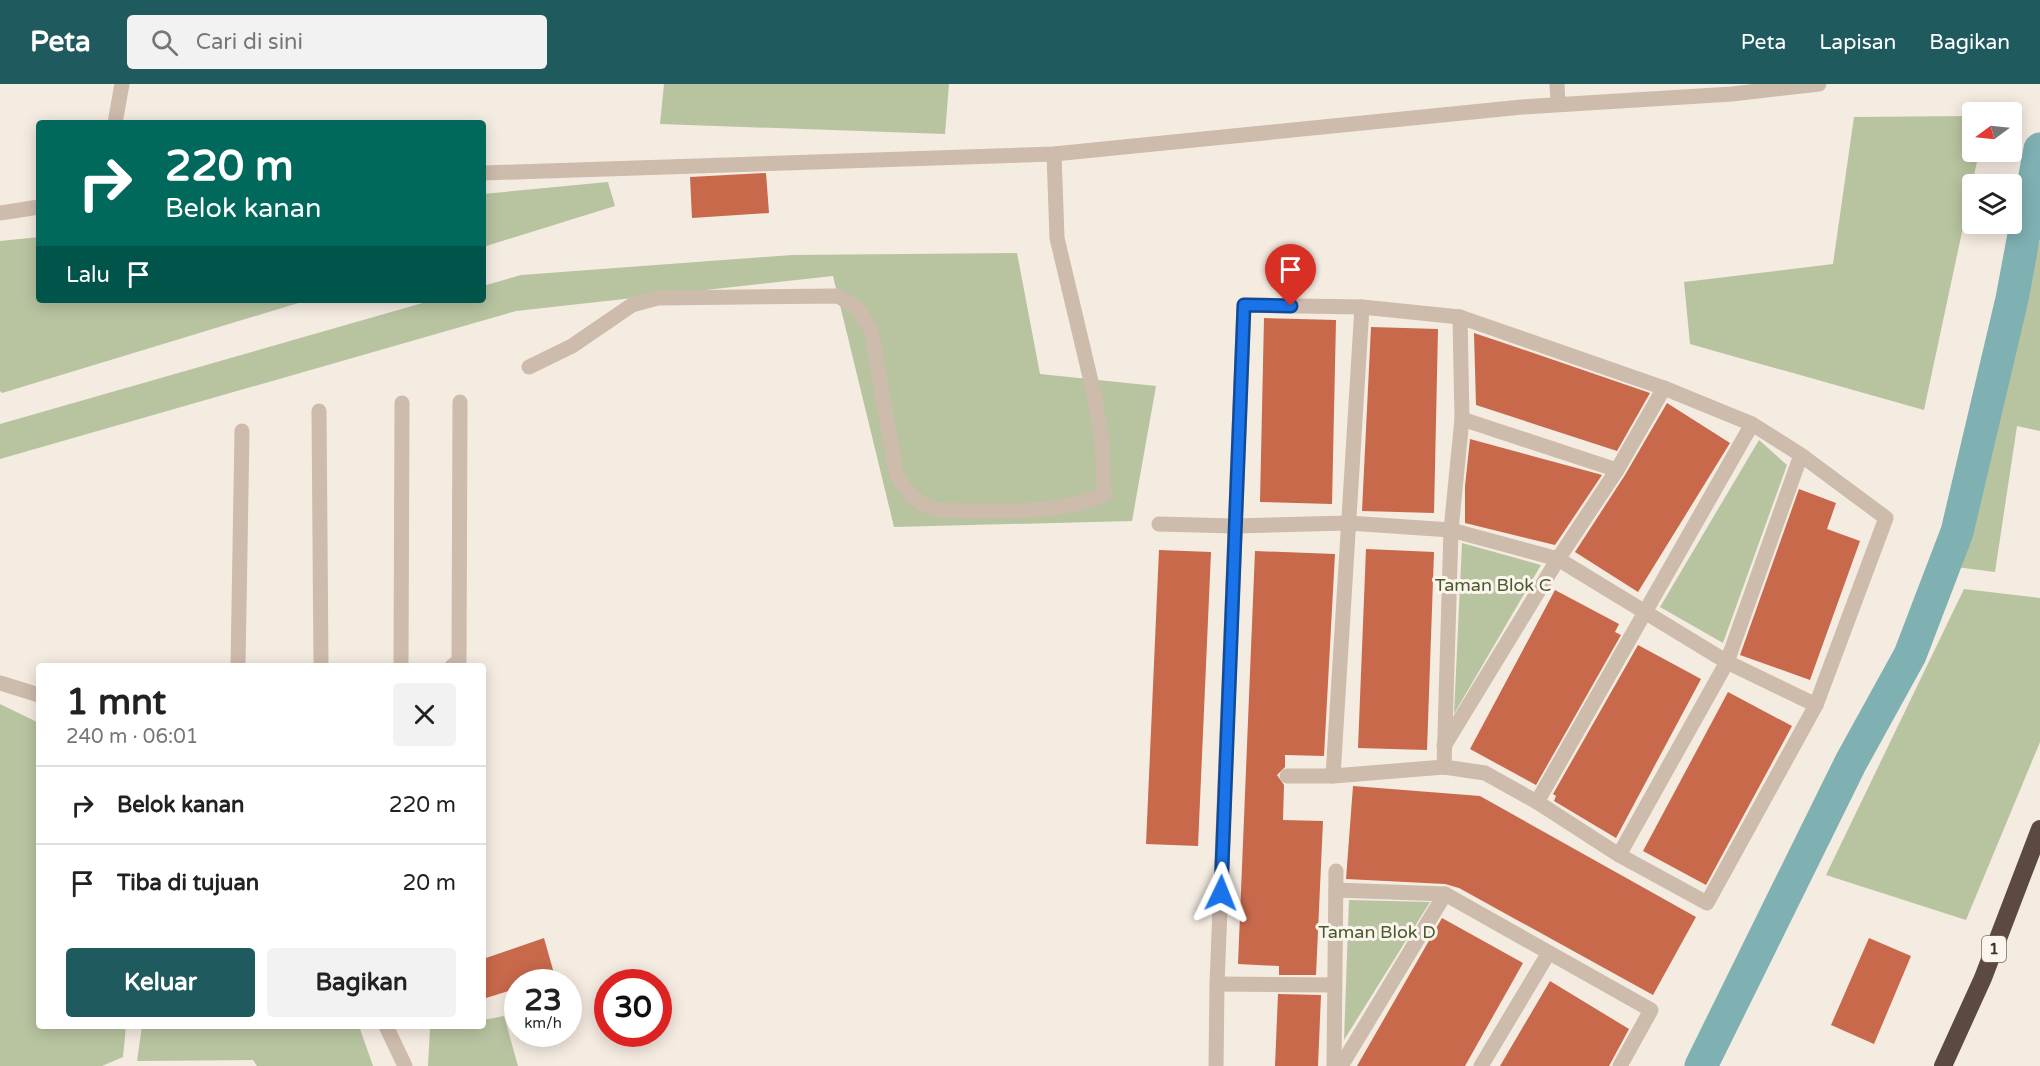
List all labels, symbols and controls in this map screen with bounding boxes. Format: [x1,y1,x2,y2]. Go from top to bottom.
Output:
search box [127,15,547,69]
text: Peta [30,25,91,59]
icon: search [148,26,181,59]
text: Cari di sini [196,29,303,55]
text: Peta [1741,30,1786,55]
text: Lapisan [1819,30,1896,55]
text: Bagikan [1929,30,2010,55]
north arrow [1962,102,2022,162]
map controls [1962,102,2022,234]
text: 220 m [165,141,294,192]
icon: right [66,144,144,222]
button: layers [1962,174,2022,234]
text: Belok kanan [165,192,321,225]
pin [1265,244,1316,306]
icon: arrive [1274,253,1307,286]
icon: arrive [122,258,155,291]
text: Lalu [66,262,110,288]
park label: Taman Blok C [1435,574,1551,596]
text: 1 mnt [66,681,166,724]
button: close [393,683,456,746]
text: 240 m · 06:01 [66,725,198,749]
icon: right [66,789,99,822]
text: Belok kanan [117,792,244,818]
text: 220 m [389,792,456,818]
position arrow [1189,861,1253,925]
icon: arrive [66,867,99,900]
text: Tiba di tujuan [117,870,259,896]
text: 20 m [402,870,456,896]
park label: Taman Blok D [1318,921,1436,943]
road number: 1 [1982,936,2006,962]
button: Keluar [66,948,255,1017]
button: Bagikan [267,948,456,1017]
speed limit sign: 30 [594,969,672,1047]
text: 23 [524,982,562,1019]
text: km/h [524,1014,562,1032]

